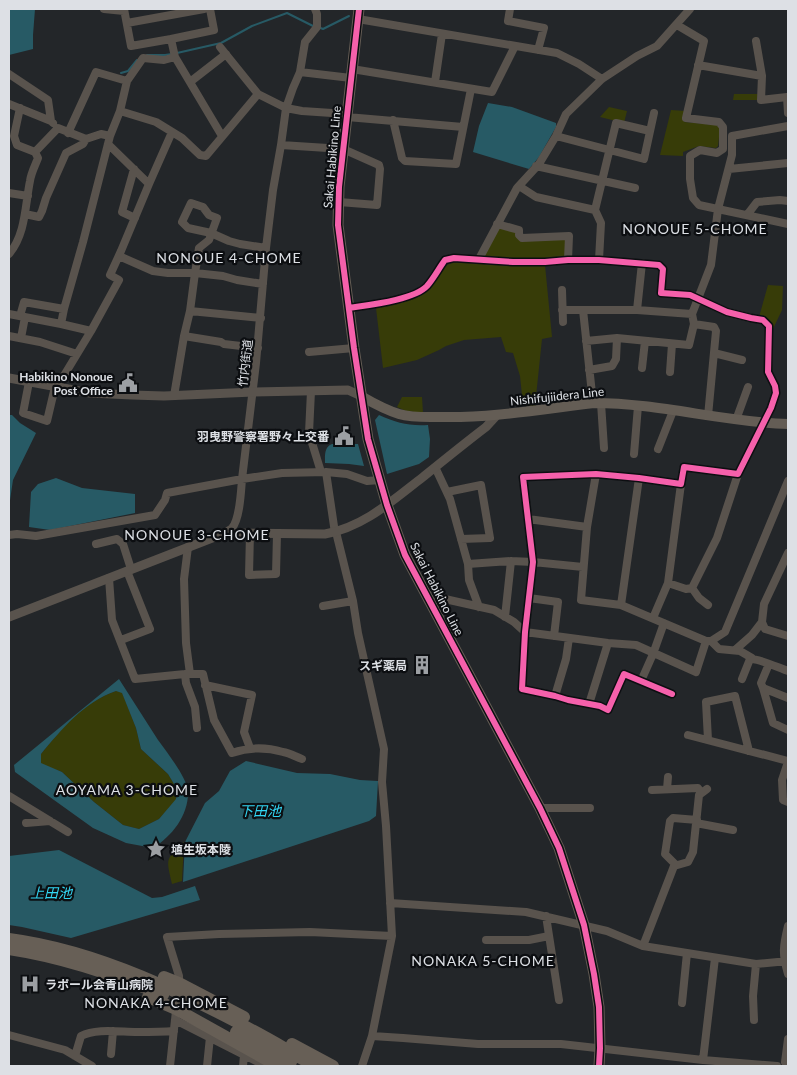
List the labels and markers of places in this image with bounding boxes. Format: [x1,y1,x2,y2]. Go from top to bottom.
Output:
place label: Habikino Nonoue Post Office [19,369,114,398]
public building icon: Habikino Nonoue Post Office [117,372,139,394]
public building icon: 羽曳野警察署野々上交番 [333,425,355,447]
place label: 羽曳野警察署野々上交番 [197,429,330,444]
building icon: スギ薬局 [411,654,433,676]
place label: スギ薬局 [359,658,407,673]
place icon: 埴生坂本陵 [145,838,167,860]
place label: 埴生坂本陵 [171,842,231,857]
hospital icon: ラポール会青山病院 [19,973,41,995]
place label: ラポール会青山病院 [45,977,153,992]

